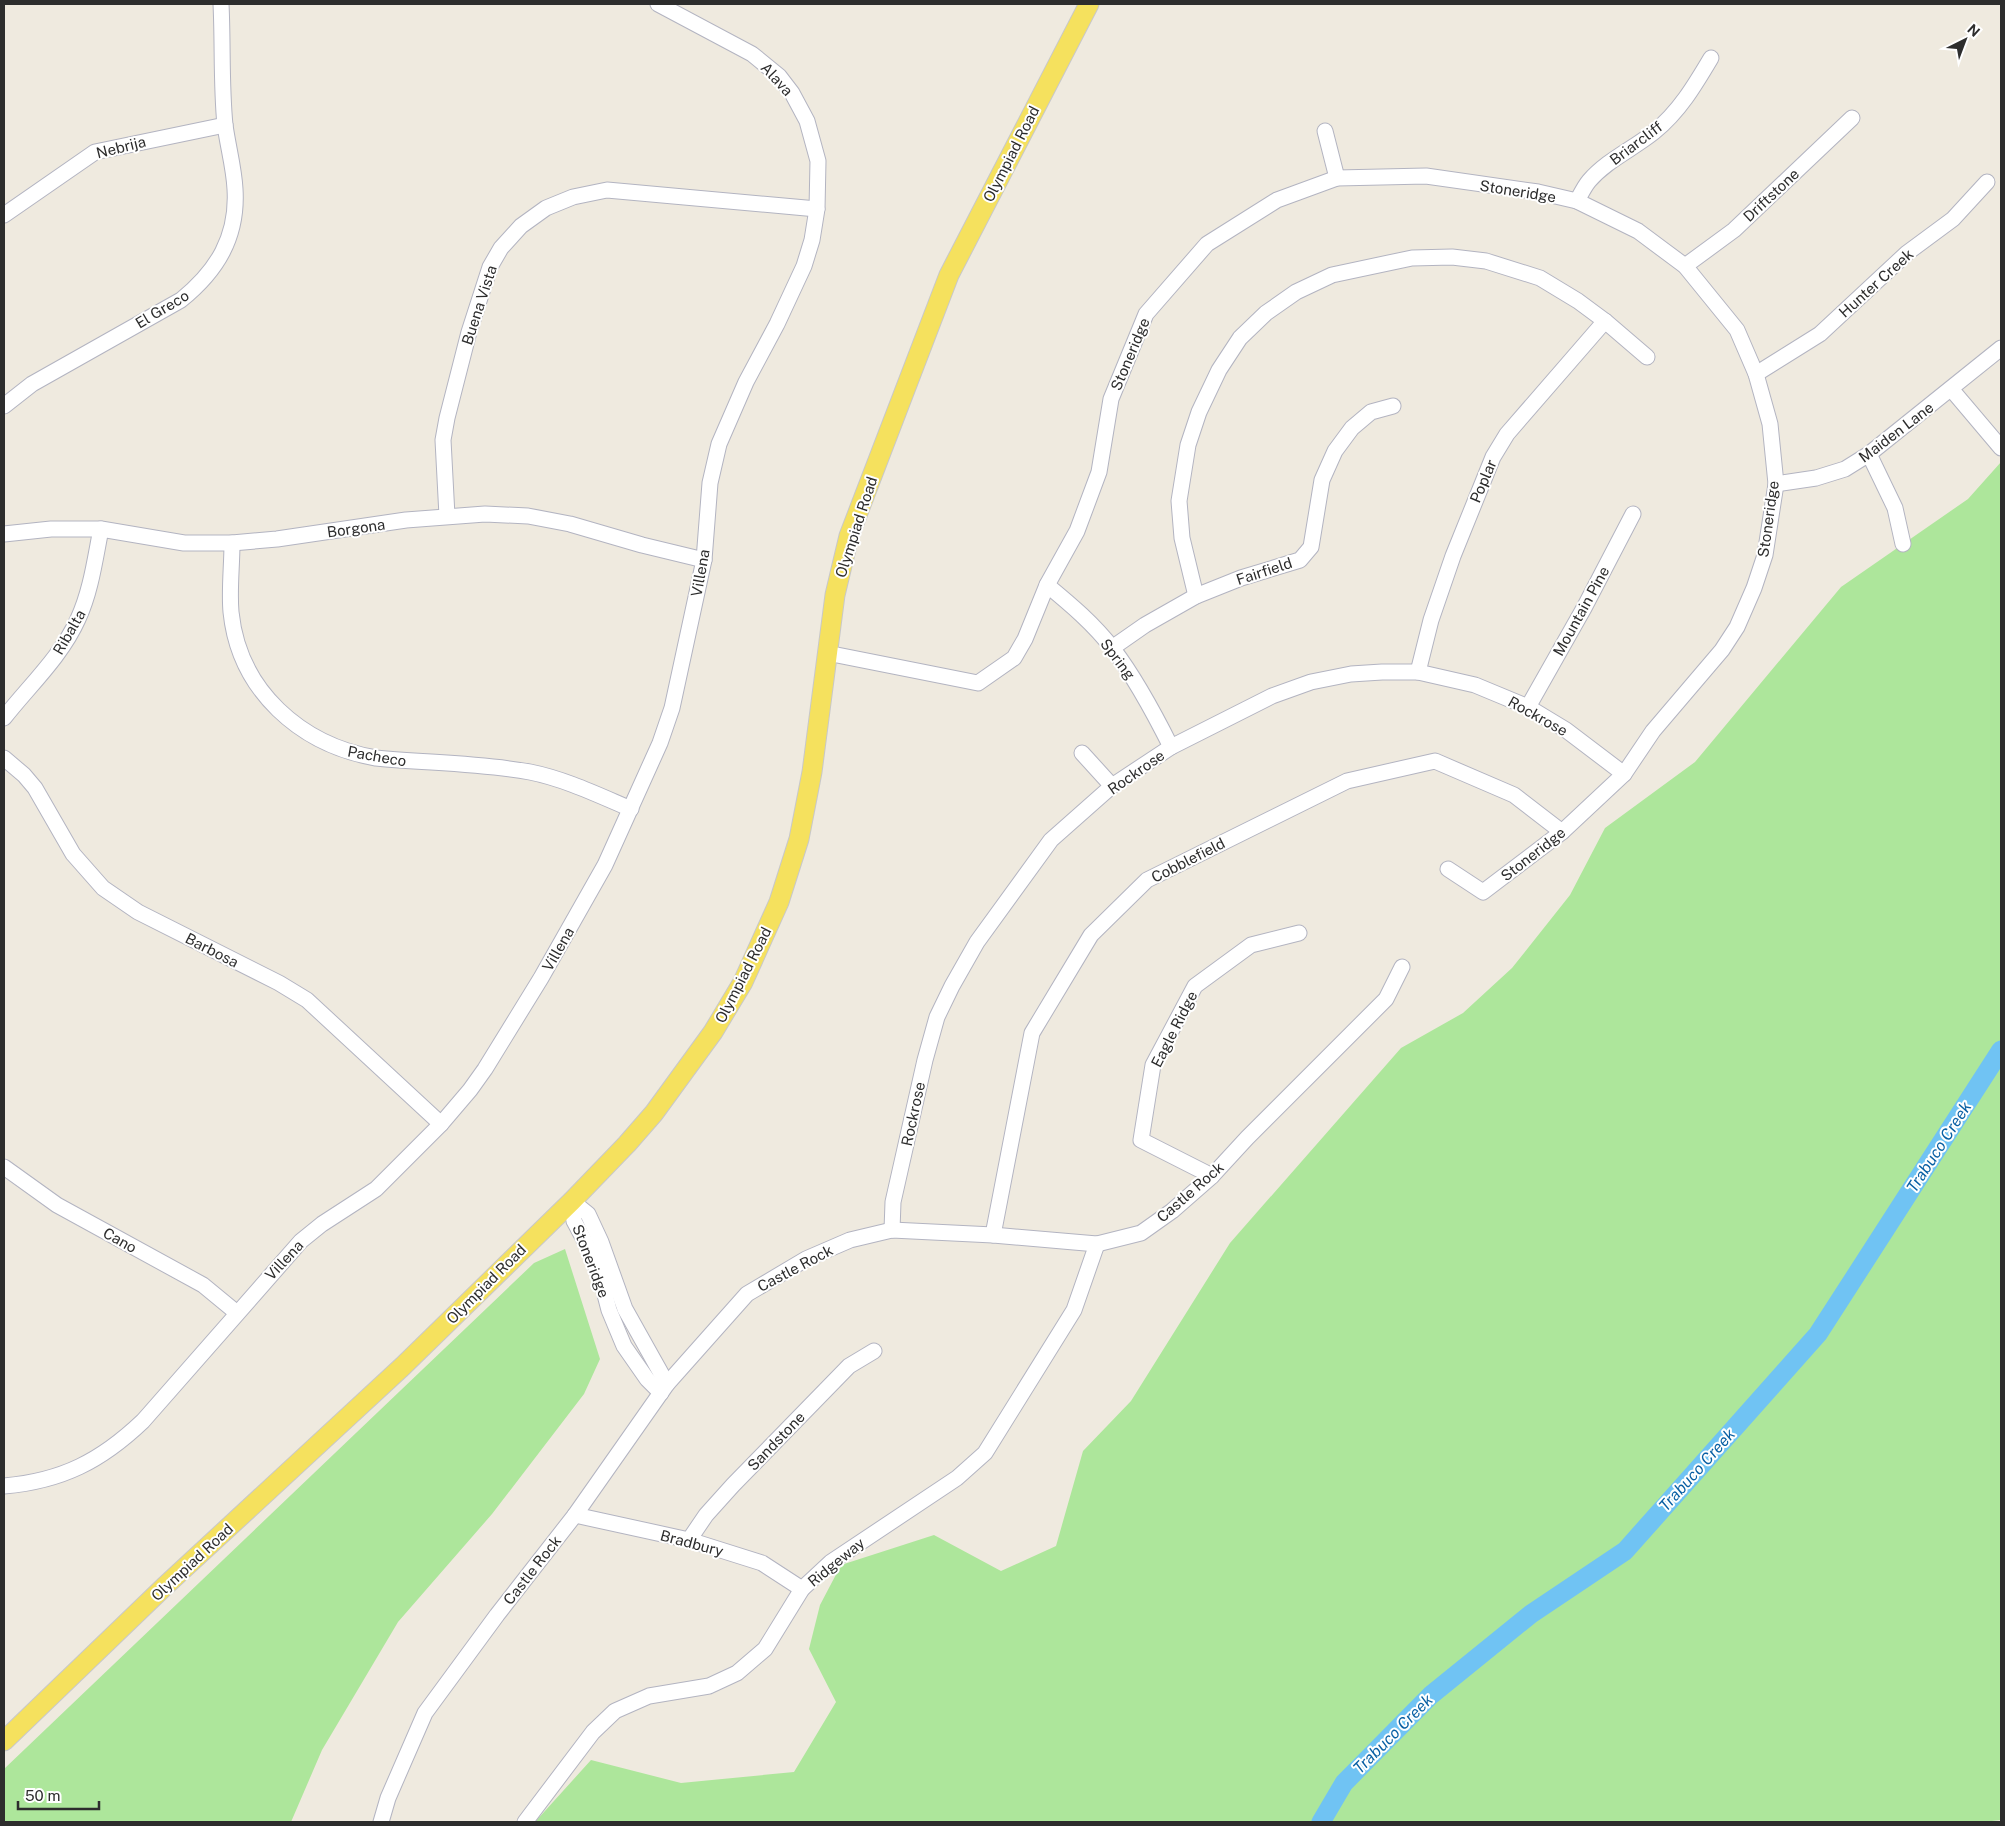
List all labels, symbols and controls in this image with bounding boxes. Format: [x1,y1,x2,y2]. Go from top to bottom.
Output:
north arrow [1940,15,1990,65]
text: N [1964,21,1983,40]
street label: Alava [758,59,796,99]
street label: Olympiad Road [980,103,1042,205]
street label: Briarcliff [1606,118,1666,168]
street label: Nebrija [94,133,148,161]
street label: Driftstone [1740,165,1802,225]
street label: Stoneridge [1479,177,1557,205]
street label: Hunter Creek [1835,245,1917,321]
street label: Buena Vista [458,263,500,347]
street label: El Greco [132,286,192,332]
street label: Stoneridge [1107,315,1153,393]
street label: Maiden Lane [1855,398,1937,466]
street label: Poplar [1466,457,1500,505]
street label: Olympiad Road [832,474,880,580]
street label: Stoneridge [1754,480,1782,558]
street label: Borgona [326,515,386,541]
street label: Villena [687,548,713,598]
street label: Fairfield [1234,554,1294,588]
street label: Mountain Pine [1549,563,1613,659]
street label: Ribalta [49,607,89,657]
street label: Spring [1097,635,1139,683]
street label: Rockrose [1505,693,1571,739]
street label: Pacheco [346,742,408,770]
street label: Rockrose [1104,746,1168,798]
street label: Stoneridge [1497,824,1569,884]
street label: Cobblefield [1148,834,1228,886]
street label: Villena [539,924,577,974]
street label: Olympiad Road [712,924,774,1026]
street label: Barbosa [183,929,241,971]
street label: Eagle Ridge [1148,988,1200,1070]
street label: Rockrose [898,1080,928,1148]
water label: Trabuco Creek [1903,1098,1976,1196]
street label: Castle Rock [1153,1158,1227,1226]
street label: Stoneridge [569,1222,613,1300]
street label: Cano [100,1224,140,1256]
street label: Villena [261,1237,307,1283]
street label: Olympiad Road [443,1241,529,1327]
street label: Castle Rock [754,1241,836,1295]
street label: Sandstone [744,1408,808,1474]
water label: Trabuco Creek [1655,1425,1739,1515]
street label: Olympiad Road [148,1520,236,1604]
street label: Bradbury [658,1526,726,1560]
street label: Castle Rock [500,1532,564,1608]
street label: Ridgeway [804,1534,868,1590]
water label: Trabuco Creek [1349,1690,1437,1778]
scale bar [18,1778,99,1810]
text: 50 m [25,1787,60,1804]

